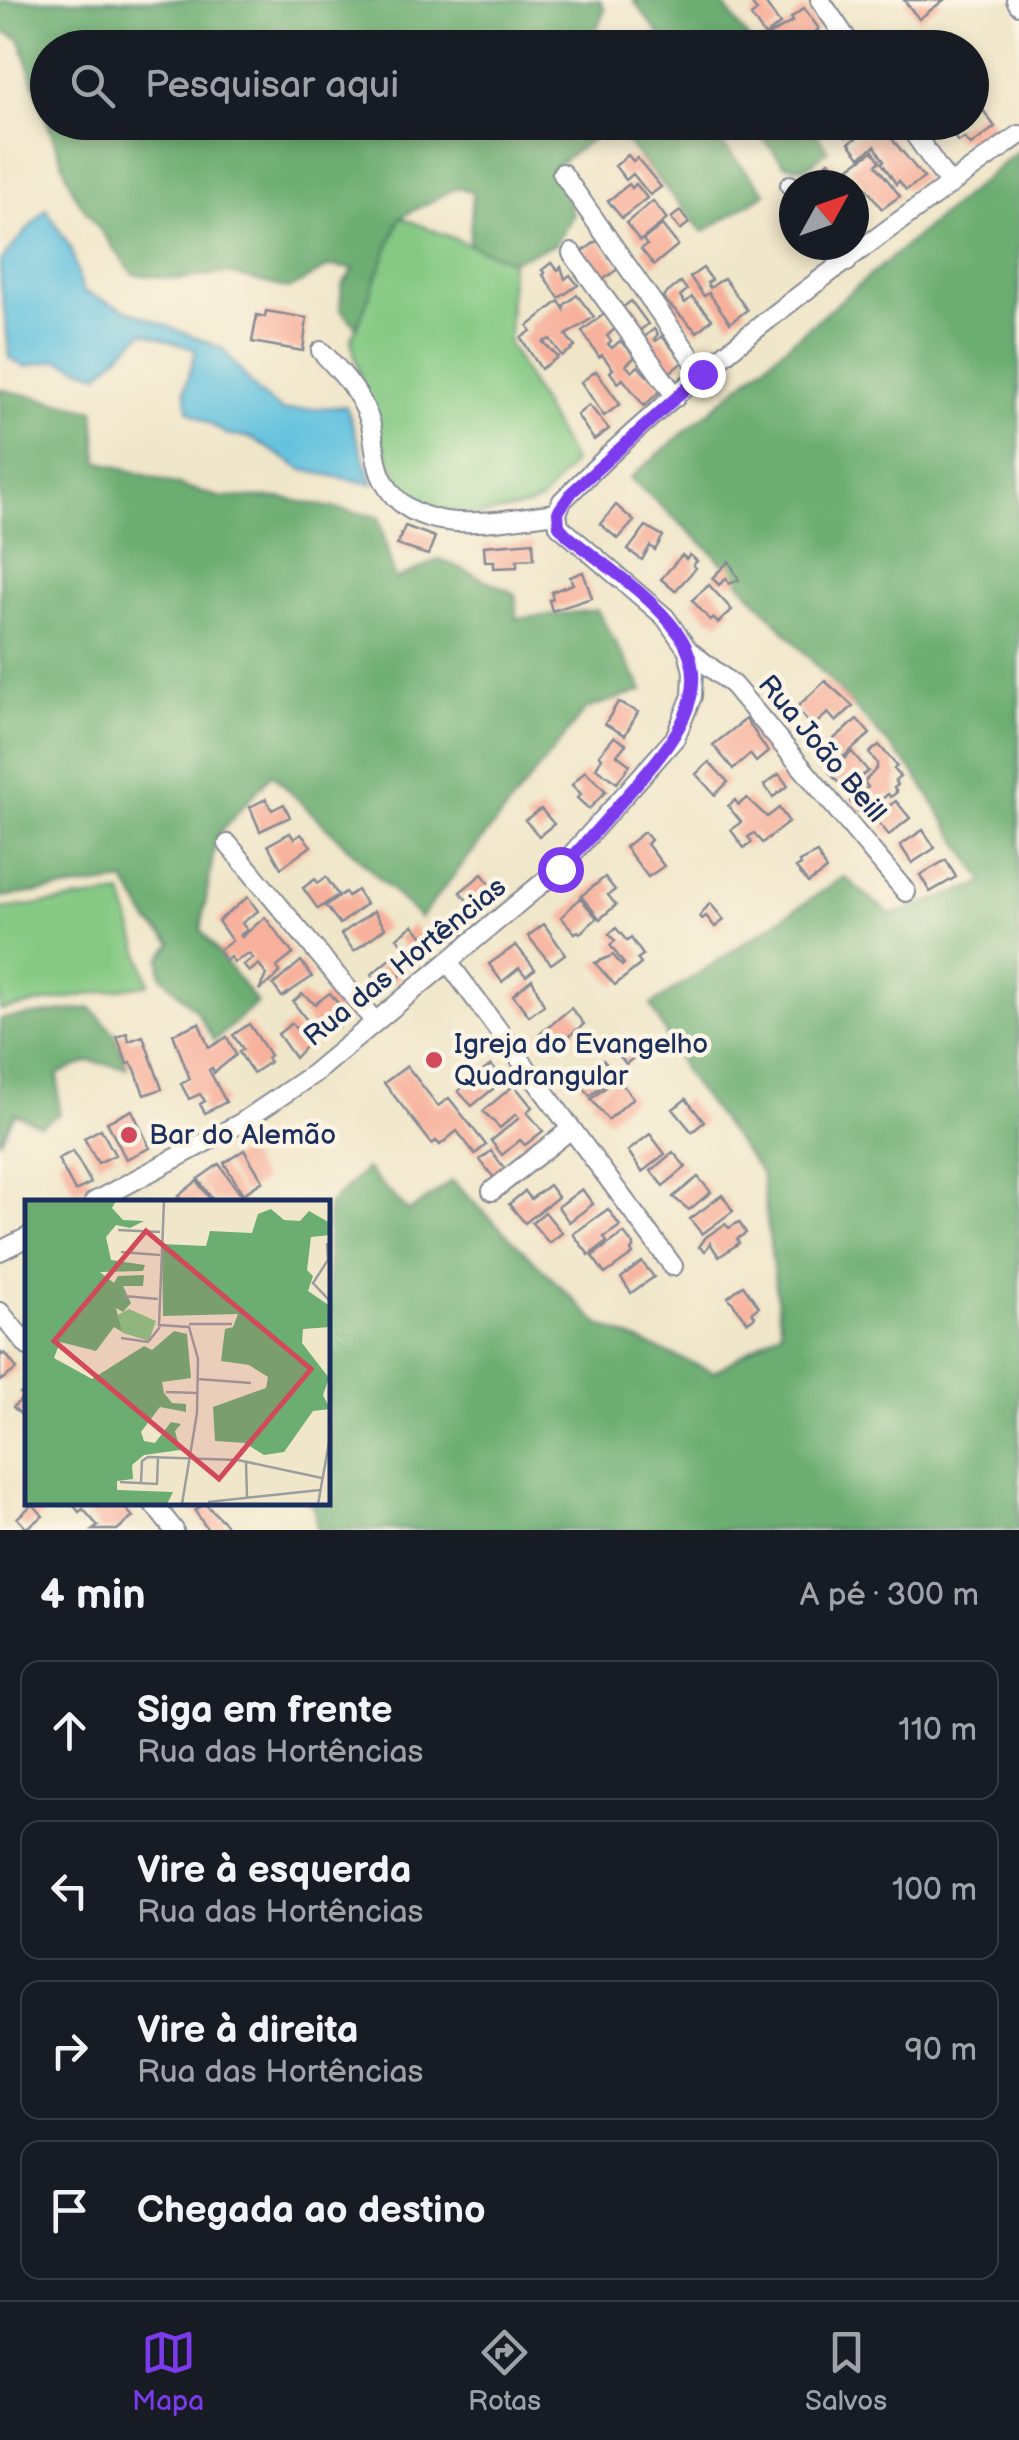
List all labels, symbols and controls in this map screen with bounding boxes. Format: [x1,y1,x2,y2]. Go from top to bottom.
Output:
search box [30,30,989,140]
icon: search [65,58,120,113]
text: Pesquisar aqui [145,63,399,108]
north arrow [779,170,869,260]
route end [680,352,726,398]
street label: Rua João Beill [751,669,893,829]
route start [538,847,584,893]
street label: Rua das Hortências [297,870,513,1054]
place label: Igreja do Evangelho Quadrangular [454,1028,708,1093]
marker: Igreja do Evangelho Quadrangular [423,1049,445,1071]
place label: Bar do Alemão [149,1119,336,1152]
marker: Bar do Alemão [118,1124,140,1146]
inset map [25,1200,330,1505]
text: 4 min [40,1570,146,1621]
text: A pé · 300 m [800,1576,979,1615]
text: Siga em frente [137,1688,393,1733]
icon: ahead [42,1703,97,1758]
text: 110 m [898,1711,977,1750]
text: Rua das Hortências [137,1733,423,1772]
text: Vire à esquerda [137,1848,412,1893]
icon: left [42,1863,97,1918]
text: 100 m [892,1871,977,1910]
text: Rua das Hortências [137,1893,423,1932]
text: Vire à direita [137,2008,359,2053]
icon: right [42,2023,97,2078]
text: 90 m [905,2031,977,2070]
text: Rua das Hortências [137,2053,423,2092]
icon: arrive [42,2183,97,2238]
text: Chegada ao destino [137,2188,486,2233]
tab: Mapa [132,2325,204,2418]
tab: Rotas [468,2325,541,2418]
tab: Salvos [805,2325,887,2418]

